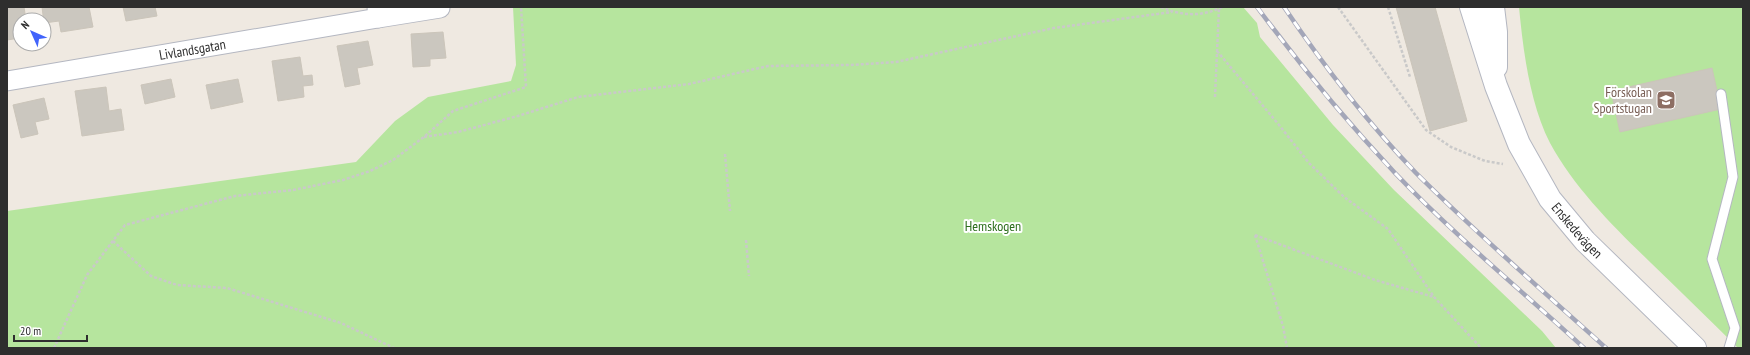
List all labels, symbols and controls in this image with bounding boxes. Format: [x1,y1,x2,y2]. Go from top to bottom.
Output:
north arrow [12,12,52,52]
text: N [18,18,32,32]
street label: Livlandsgatan [158,35,227,64]
place label: Förskolan Sportstugan [1593,83,1652,117]
school or university icon: Förskolan Sportstugan [1655,89,1677,111]
street label: Enskedevägen [1548,199,1607,262]
park label: Hemskogen [965,217,1021,235]
scale bar [14,317,87,343]
text: 20 m [20,323,41,338]

